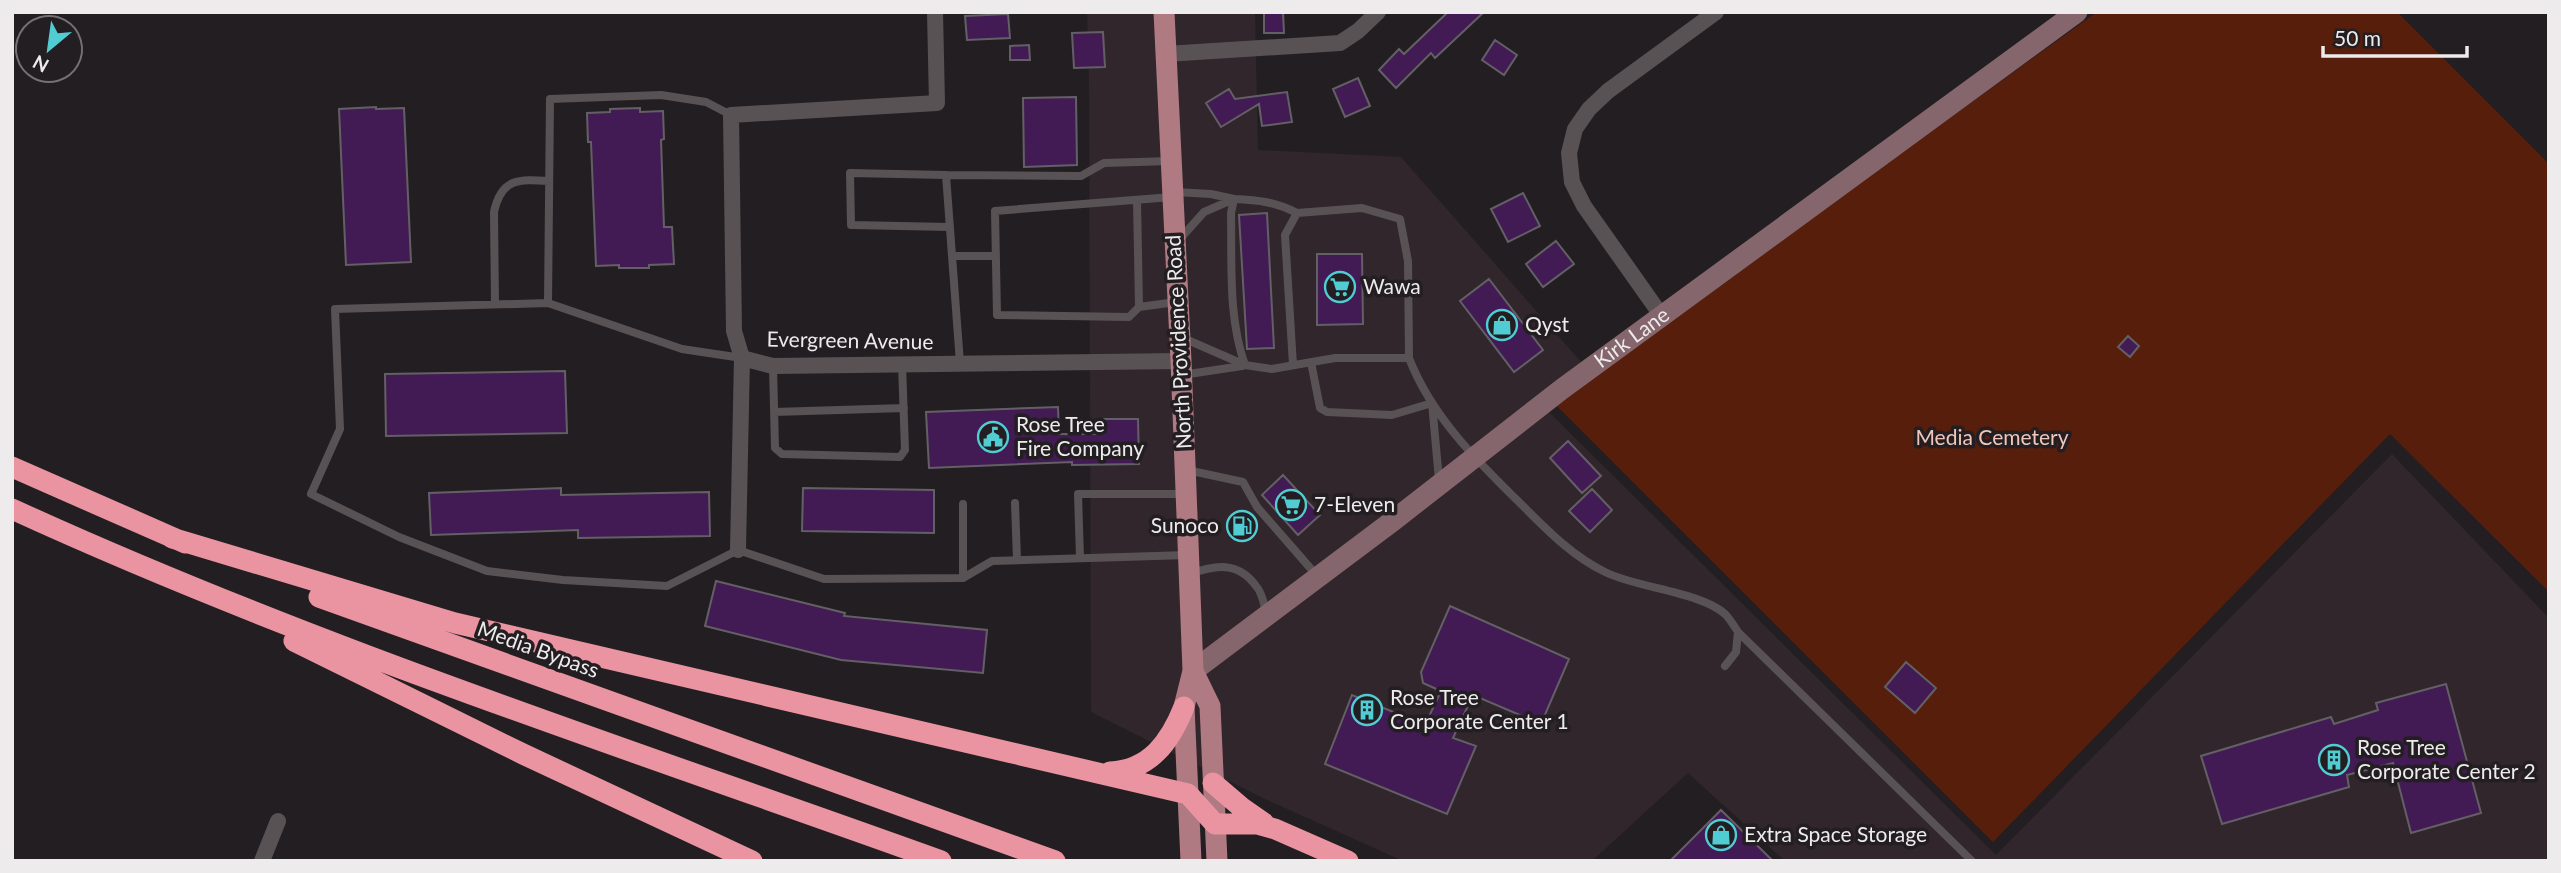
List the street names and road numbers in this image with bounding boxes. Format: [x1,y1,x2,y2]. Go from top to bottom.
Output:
street label: North Providence Road [1159,234,1196,450]
street label: Kirk Lane [1589,301,1673,372]
street label: Evergreen Avenue [766,326,934,353]
street label: Media Bypass [474,615,603,682]

